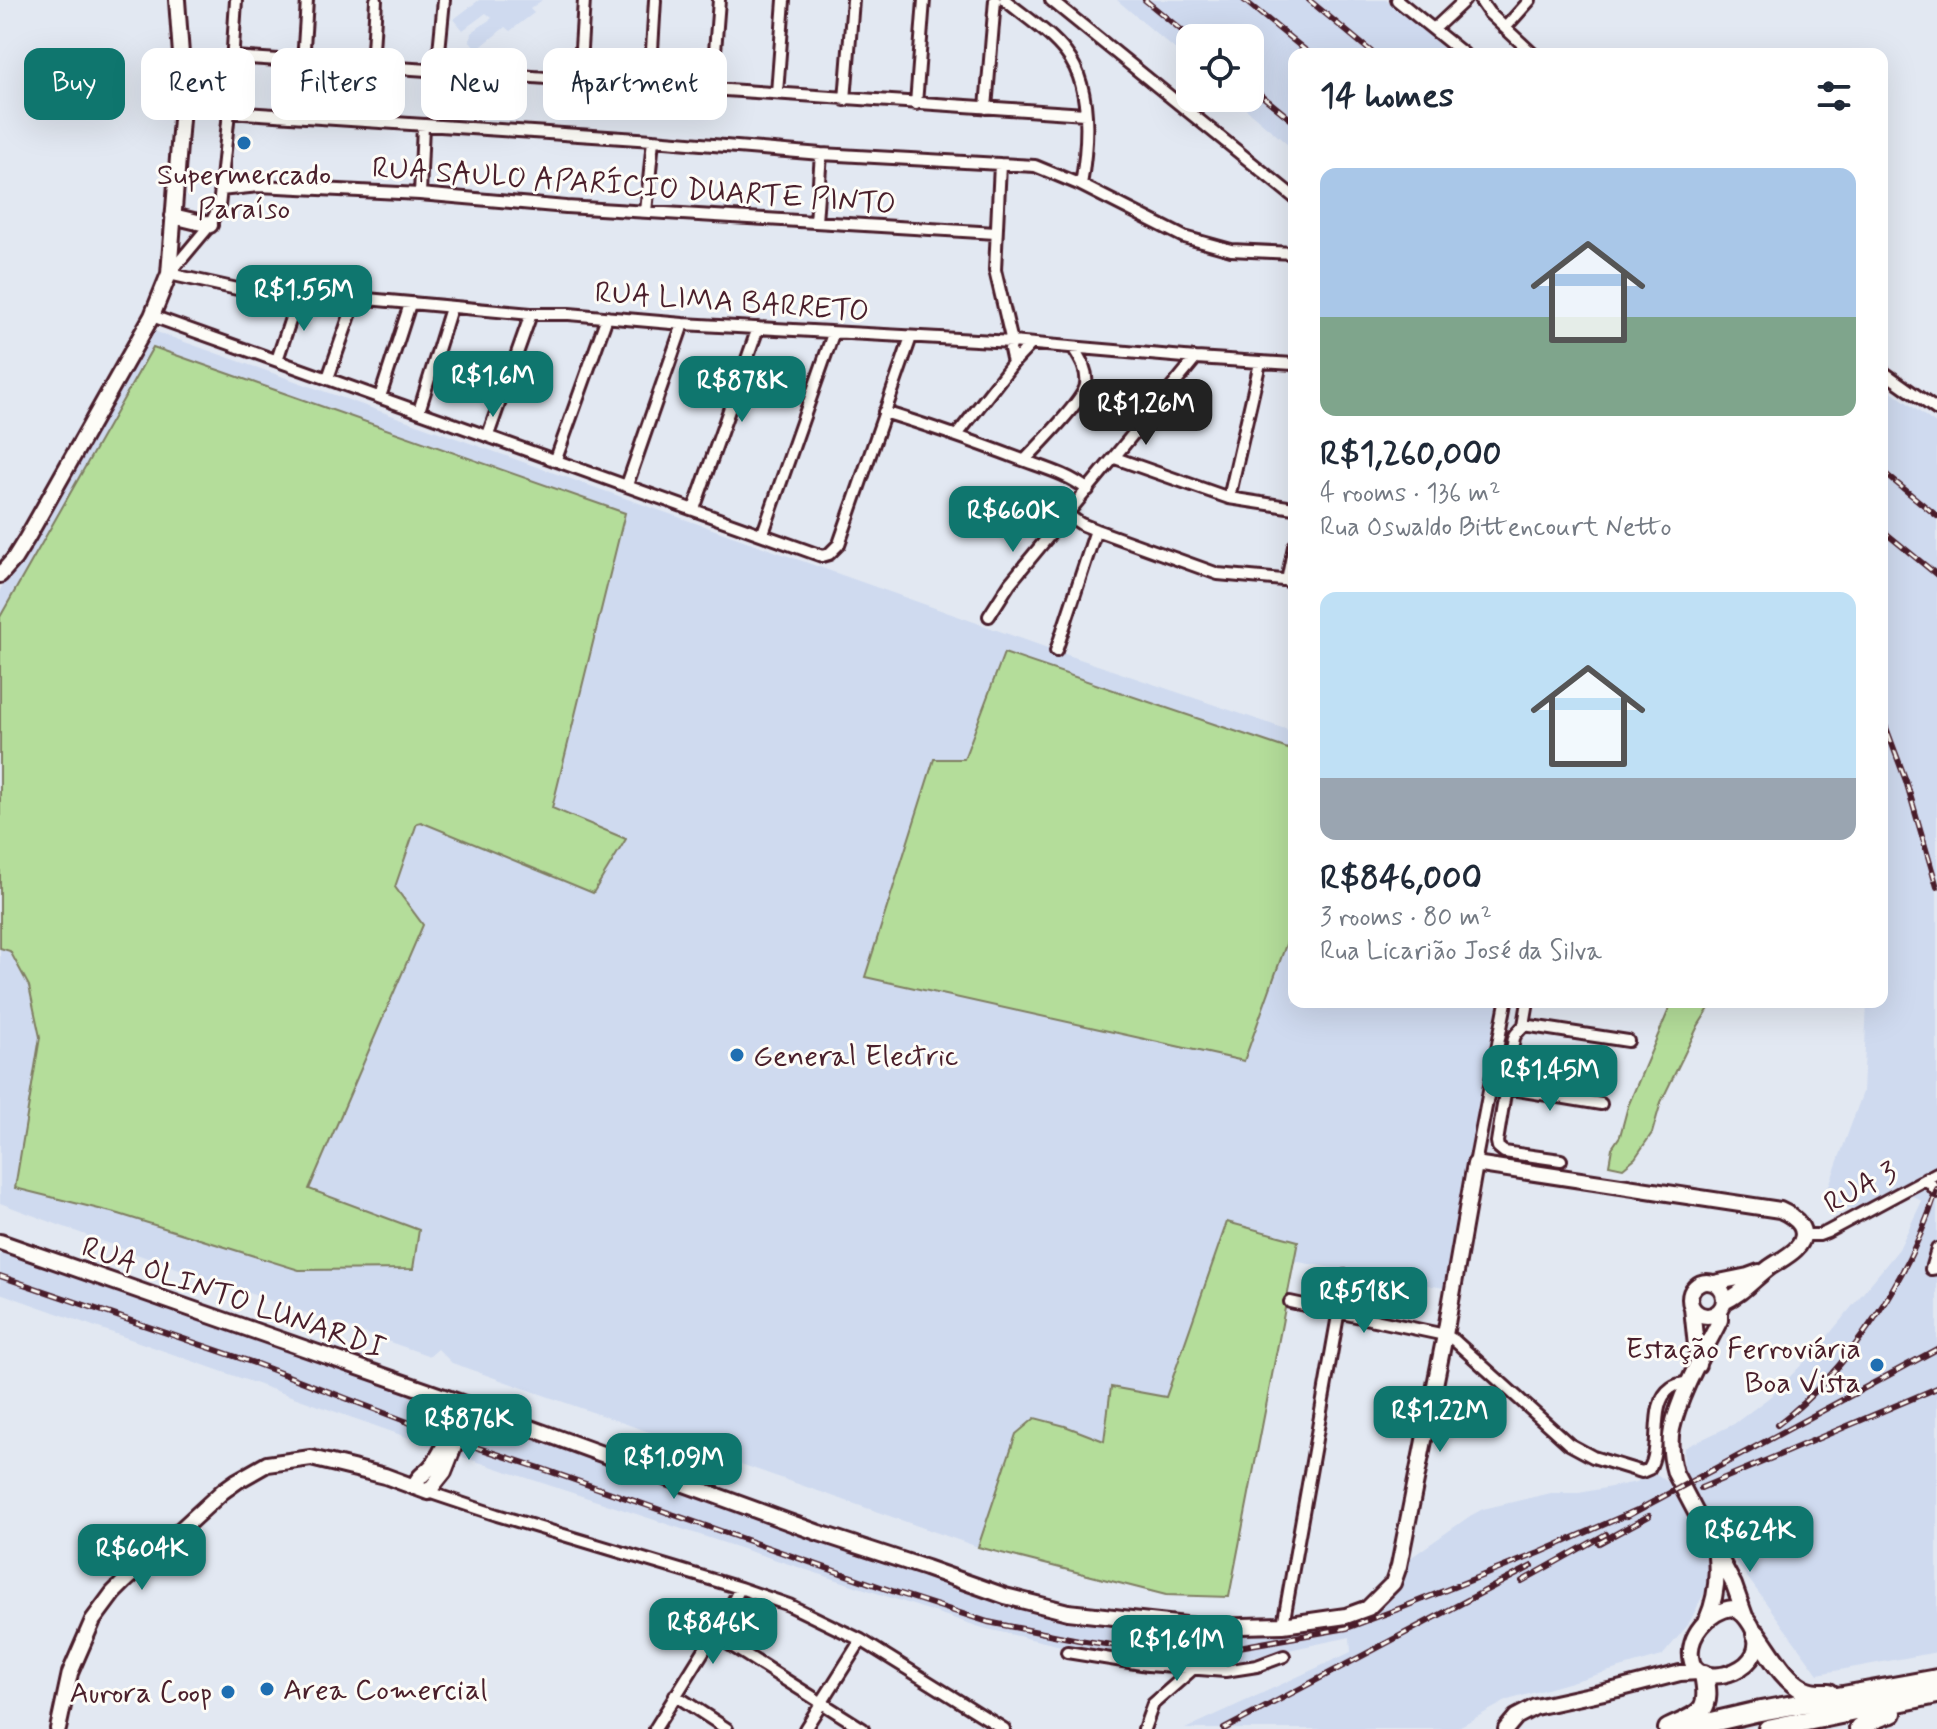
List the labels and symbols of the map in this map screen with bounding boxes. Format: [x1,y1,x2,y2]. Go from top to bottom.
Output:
marker: Supermercado Paraíso [235,134,253,152]
street label: RUA SAULO APARÍCIO DUARTE PINTO [371,149,897,224]
place label: Supermercado Paraíso [157,156,331,229]
pin: R$1.55M [230,265,378,333]
street label: RUA LIMA BARRETO [593,273,870,332]
pin: R$1.6M [428,351,558,419]
pin: R$878K [677,356,807,424]
pin: R$1.26M [1072,379,1220,447]
pin: R$660K [948,486,1078,554]
place label: General Electric [753,1037,959,1076]
pin: R$1.45M [1476,1045,1624,1113]
marker: General Electric [728,1046,746,1064]
street label: RUA 3 [1817,1153,1904,1224]
street label: RUA OLINTO LUNARDI [77,1228,391,1369]
pin: R$518K [1299,1267,1429,1335]
place label: Estação Ferroviária Boa Vista [1626,1330,1861,1403]
marker: Estação Ferroviária Boa Vista [1868,1356,1886,1374]
pin: R$1.22M [1366,1386,1514,1454]
pin: R$876K [404,1394,534,1462]
pin: R$1.09M [600,1433,748,1501]
pin: R$624K [1685,1506,1815,1574]
pin: R$604K [77,1524,207,1592]
pin: R$846K [648,1598,778,1666]
pin: R$1.61M [1103,1615,1251,1683]
place label: Area Comercial [283,1671,488,1710]
place label: Aurora Coop [69,1674,212,1713]
marker: Area Comercial [258,1680,276,1698]
marker: Aurora Coop [219,1683,237,1701]

